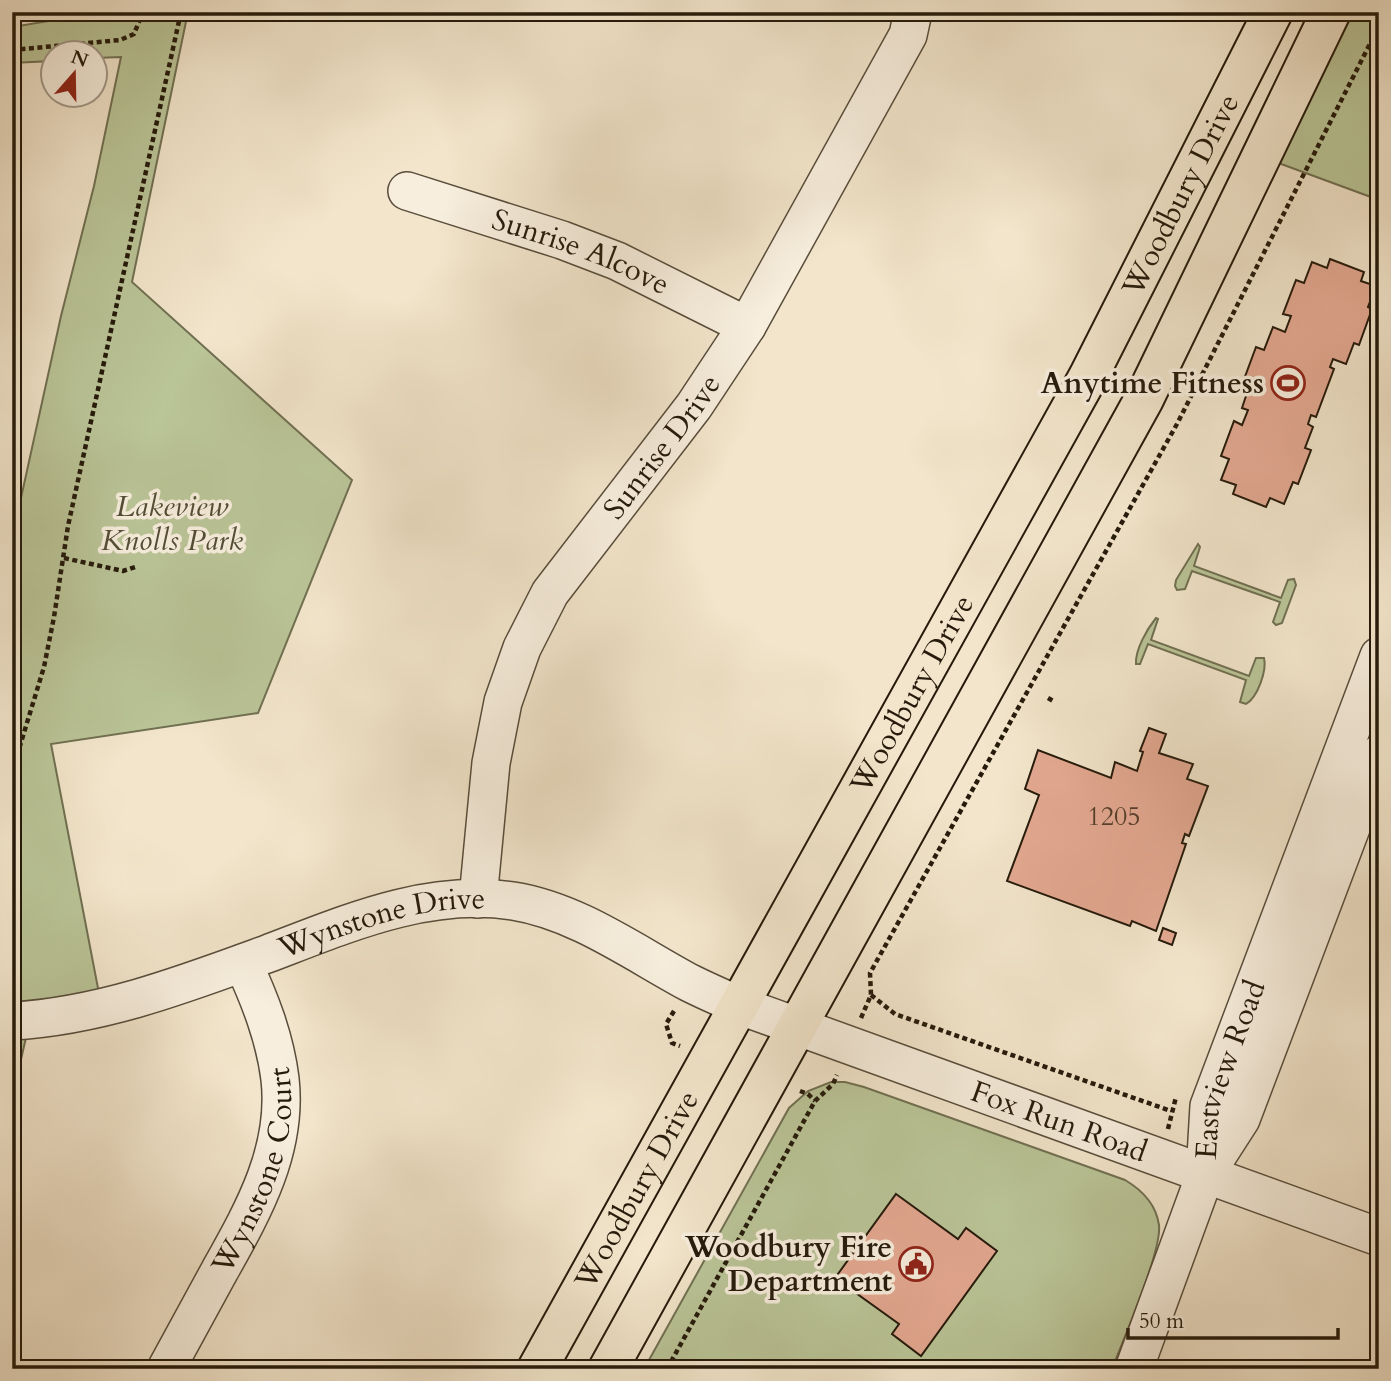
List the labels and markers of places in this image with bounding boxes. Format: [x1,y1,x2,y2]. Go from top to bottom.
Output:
place label: Anytime Fitness [1041,363,1264,404]
sports icon: Anytime Fitness [1269,364,1307,402]
place label: Woodbury Fire Department [684,1227,892,1302]
public building icon: Woodbury Fire Department [897,1245,935,1283]

